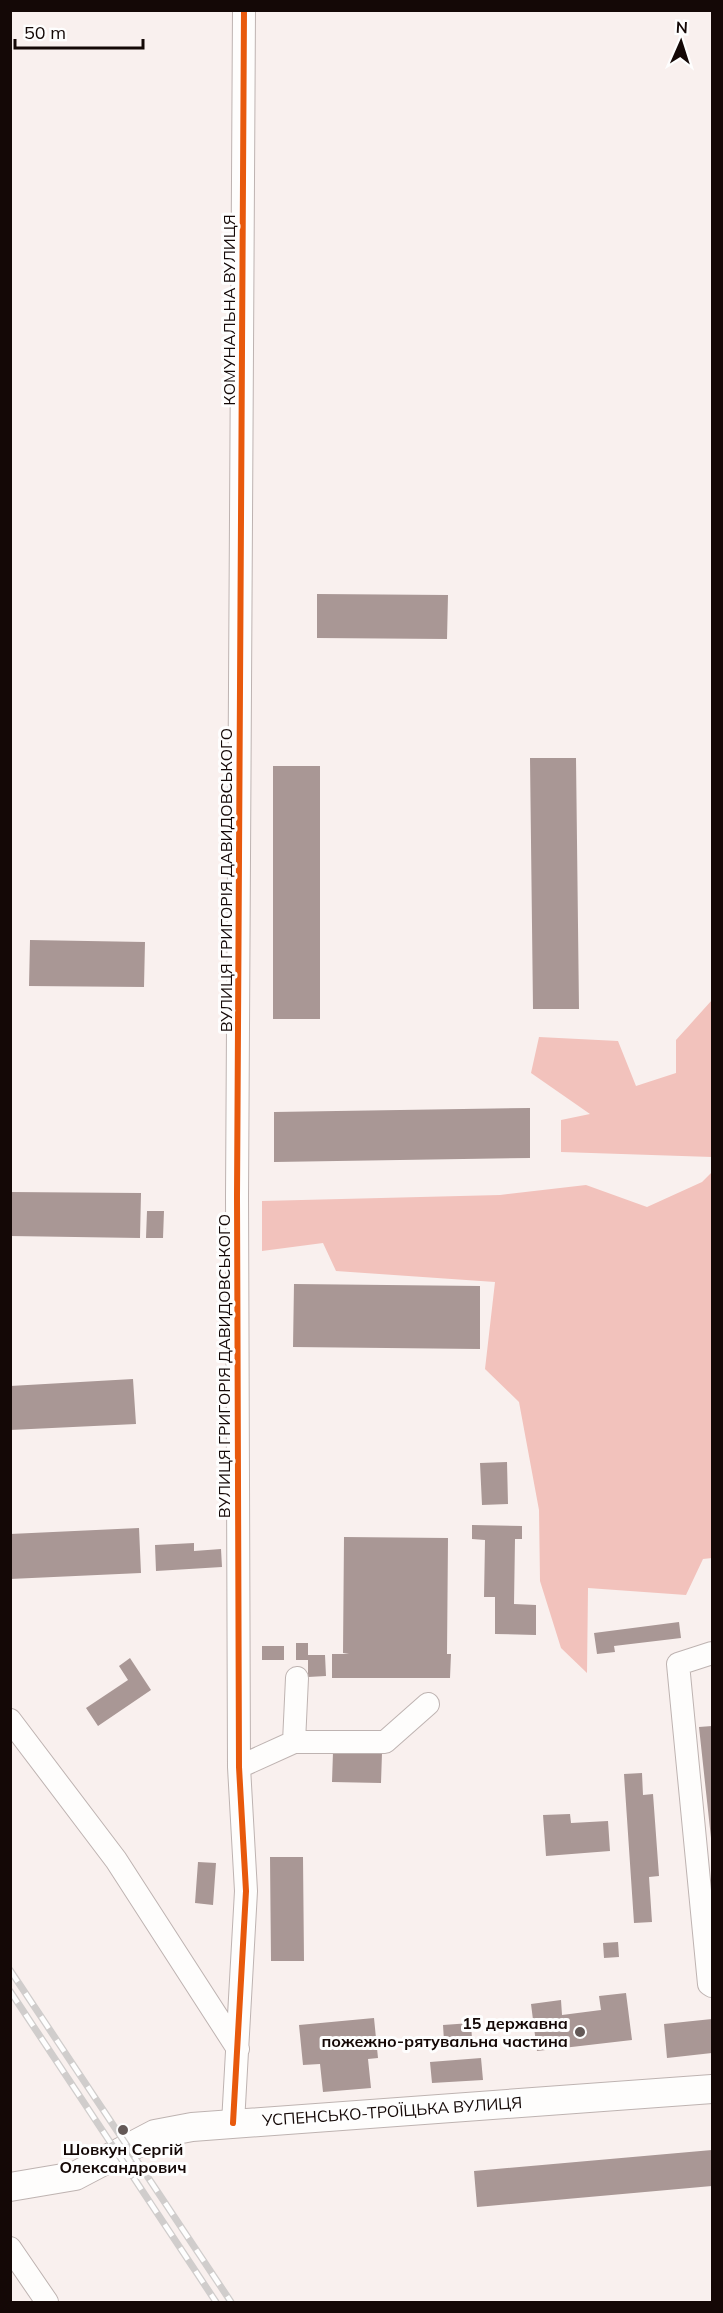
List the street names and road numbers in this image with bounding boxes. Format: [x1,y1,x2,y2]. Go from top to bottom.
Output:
street label: КОМУНАЛЬНА ВУЛИЦЯ [219,214,239,406]
street label: ВУЛИЦЯ ГРИГОРІЯ ДАВИДОВСЬКОГО [216,728,236,1032]
street label: ВУЛИЦЯ ГРИГОРІЯ ДАВИДОВСЬКОГО [214,1214,234,1518]
street label: УСПЕНСЬКО-ТРОЇЦЬКА ВУЛИЦЯ [260,2092,523,2130]

